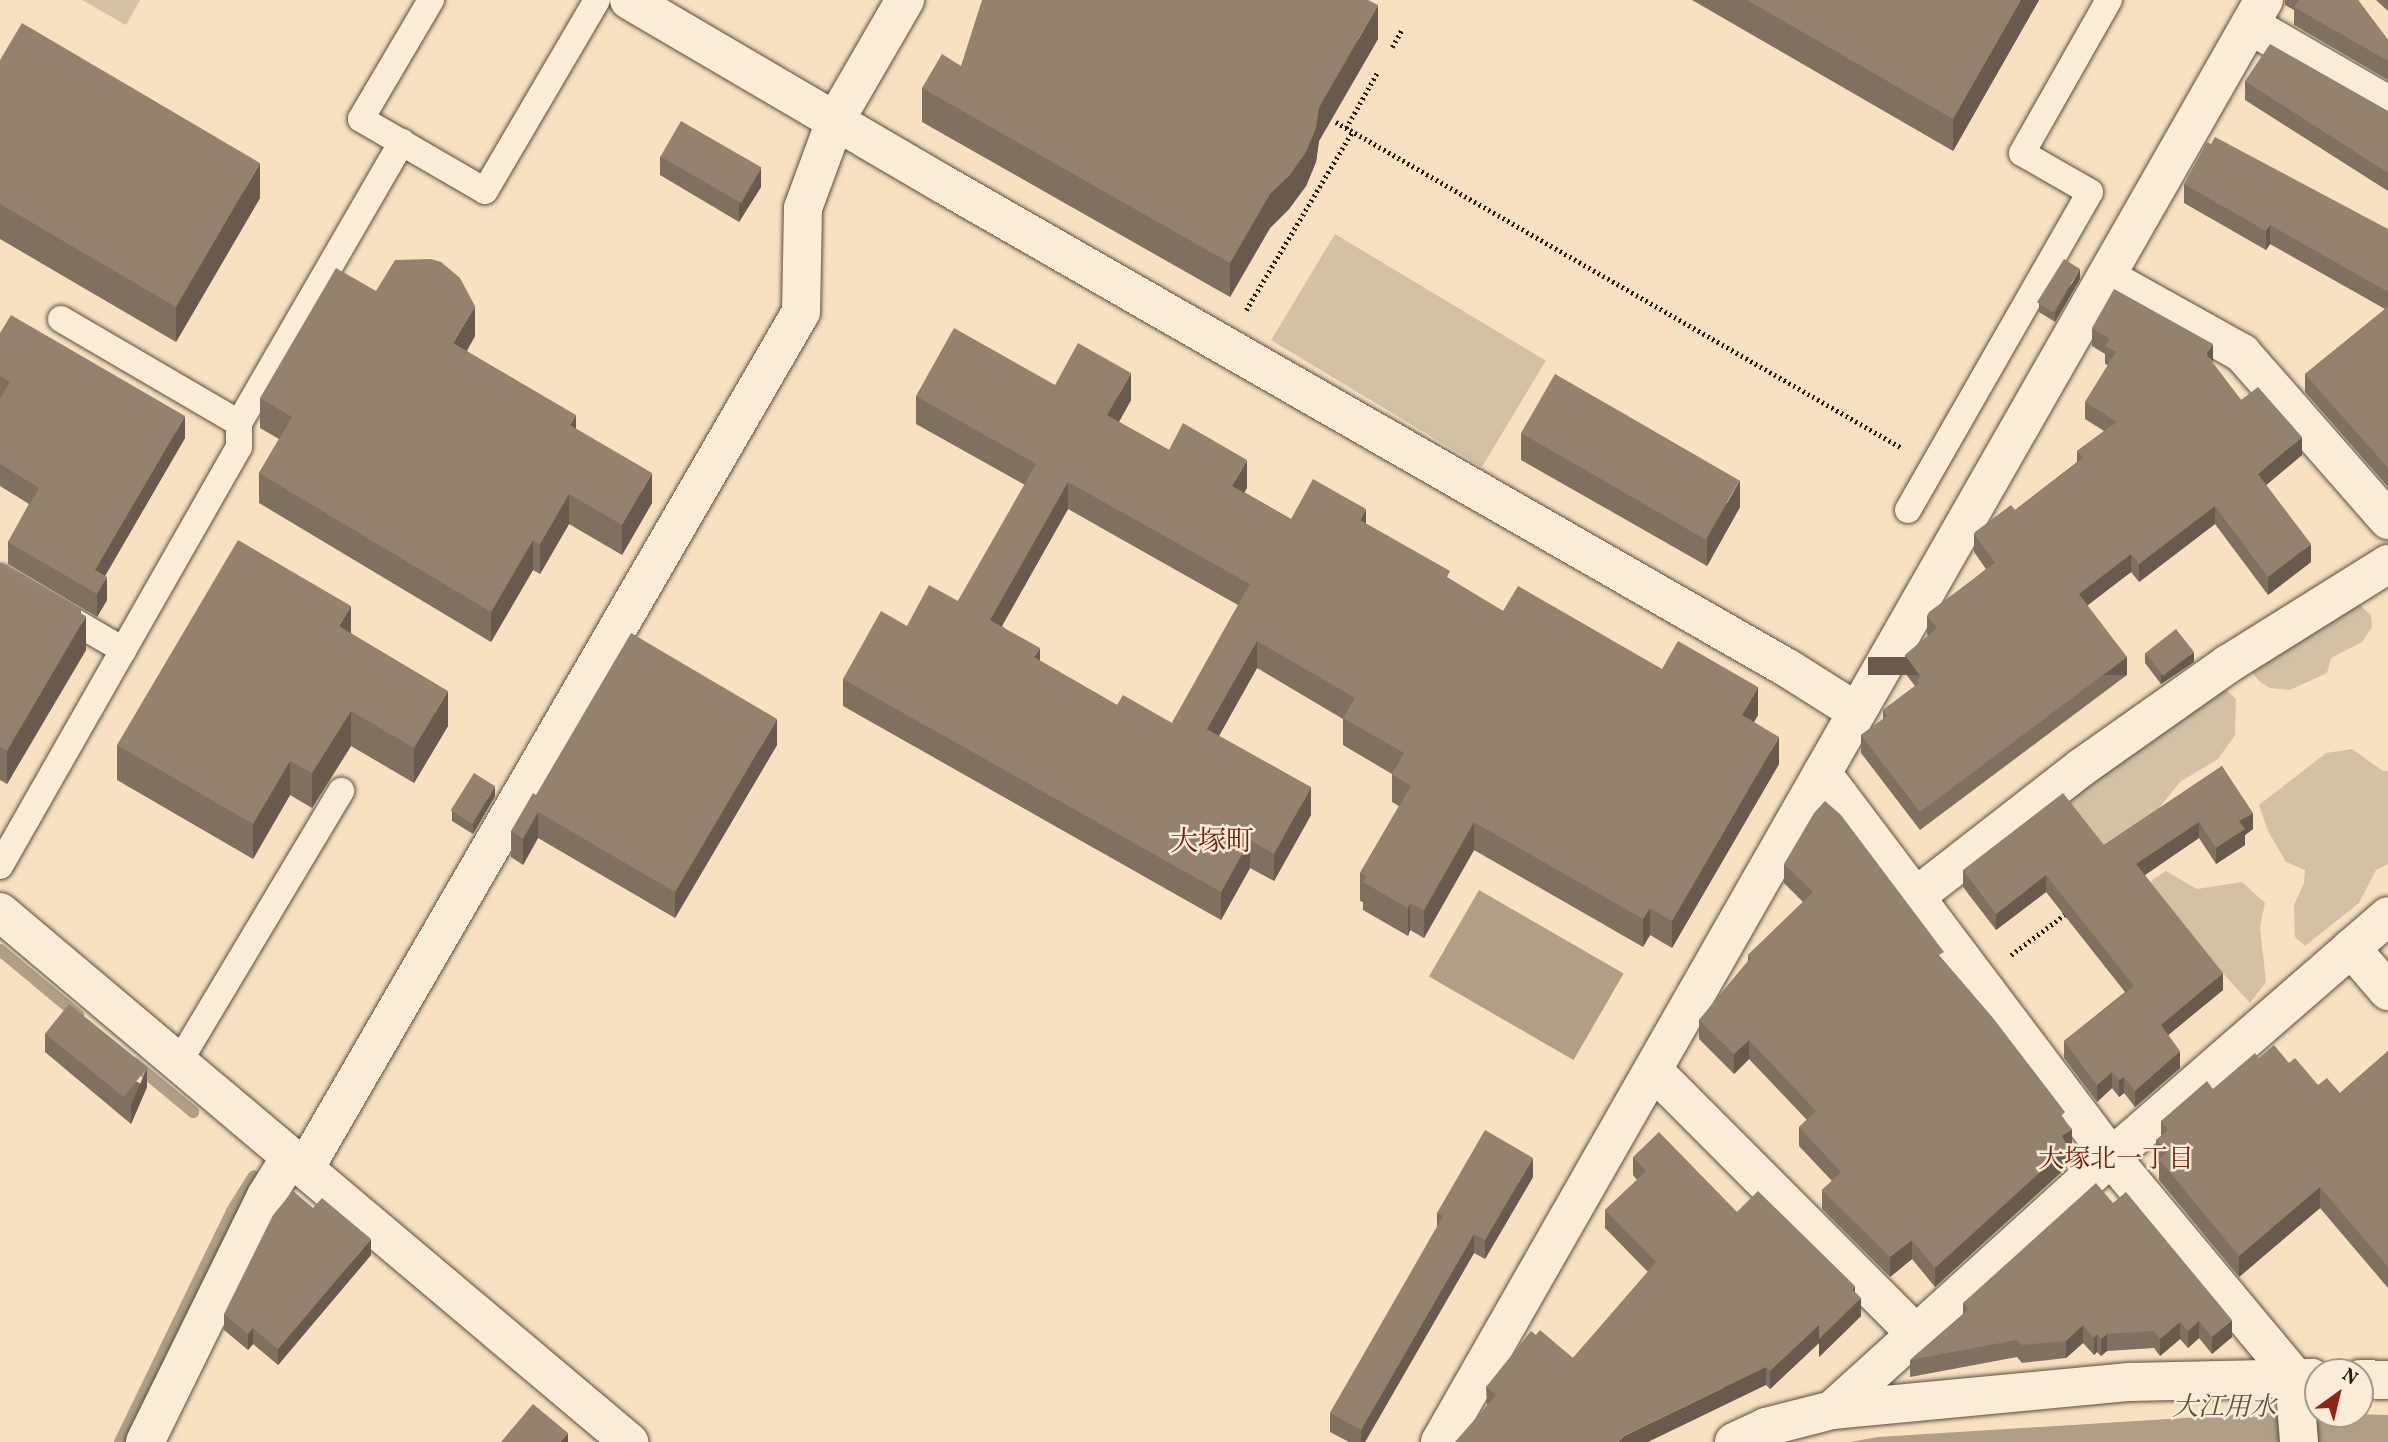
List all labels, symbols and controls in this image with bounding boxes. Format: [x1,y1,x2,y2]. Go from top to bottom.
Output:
district label: 大塚町 [1170,826,1254,860]
district label: 大塚北一丁目 [2038,1145,2194,1177]
north arrow [2304,1358,2374,1428]
text: N [2337,1363,2363,1392]
water label: 大江用水 [2172,1393,2276,1425]

